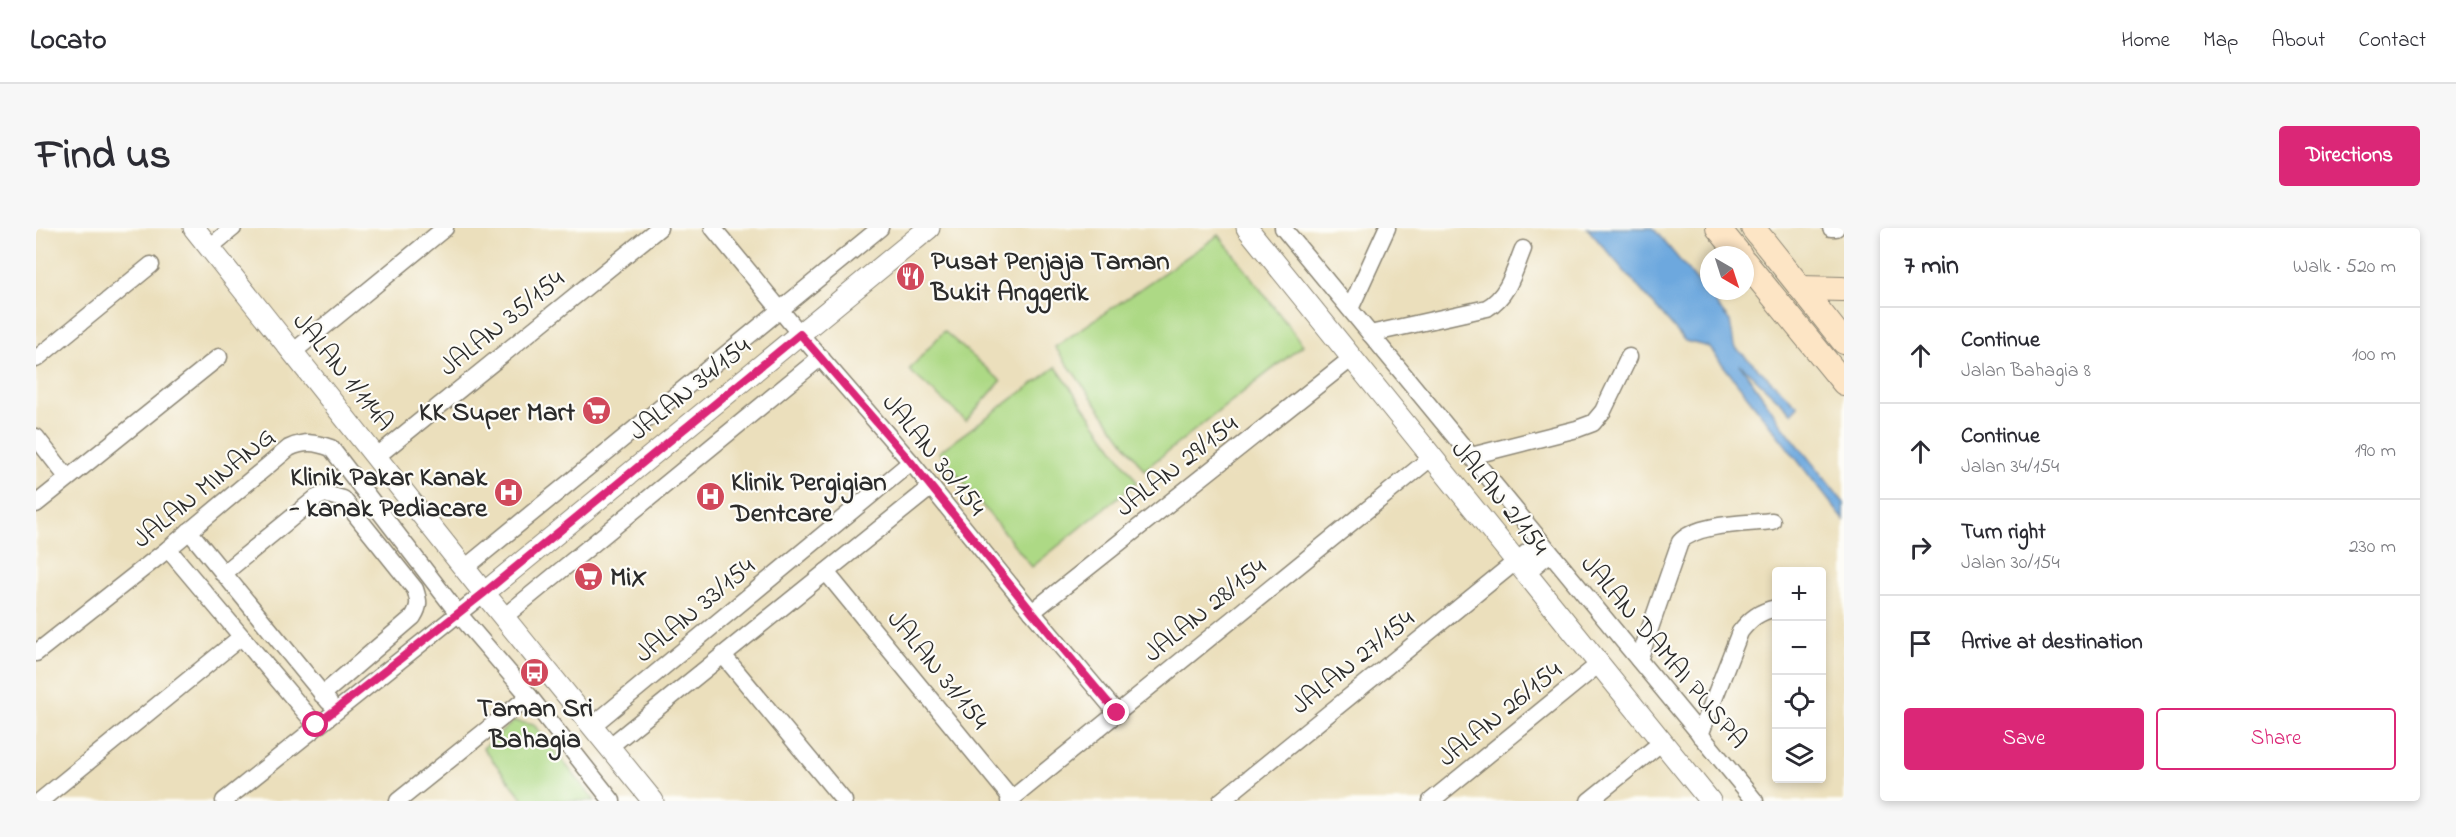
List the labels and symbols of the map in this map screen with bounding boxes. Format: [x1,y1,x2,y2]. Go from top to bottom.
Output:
place label: Pusat Penjaja Taman Bukit Anggerik [929,243,1170,314]
north arrow [1700,246,1754,300]
restaurant icon: Pusat Penjaja Taman Bukit Anggerik [894,260,926,292]
street label: JALAN 35/154 [431,261,574,387]
street label: JALAN 1/114A [282,305,402,441]
street label: JALAN 34/154 [621,328,760,451]
street label: JALAN 30/154 [871,386,995,525]
place label: KK Super Mart [419,394,576,433]
supermarket icon: KK Super Mart [580,395,612,427]
street label: JALAN 29/154 [1108,407,1247,527]
street label: JALAN MINANG [125,419,285,559]
street label: JALAN 2/154 [1440,433,1558,565]
place label: Klinik Pakar Kanak - kanak Pediacare [288,459,488,529]
place label: Klinik Pergigian Dentcare [729,464,887,534]
hospital icon: Klinik Pakar Kanak - kanak Pediacare [492,476,524,508]
hospital icon: Klinik Pergigian Dentcare [694,481,726,513]
street label: JALAN DAMAI PUSPA [1570,547,1756,758]
street label: JALAN 33/154 [627,549,765,673]
street label: JALAN 28/154 [1136,549,1276,673]
place label: MiX [610,559,647,598]
supermarket icon: MiX [573,560,605,592]
street label: JALAN 27/154 [1283,601,1424,725]
street label: JALAN 31/154 [876,602,998,739]
street label: JALAN 26/154 [1430,653,1571,777]
bus stop icon: Taman Sri Bahagia [519,656,551,688]
place label: Taman Sri Bahagia [477,690,593,761]
route end [1103,699,1129,725]
route start [302,711,328,737]

